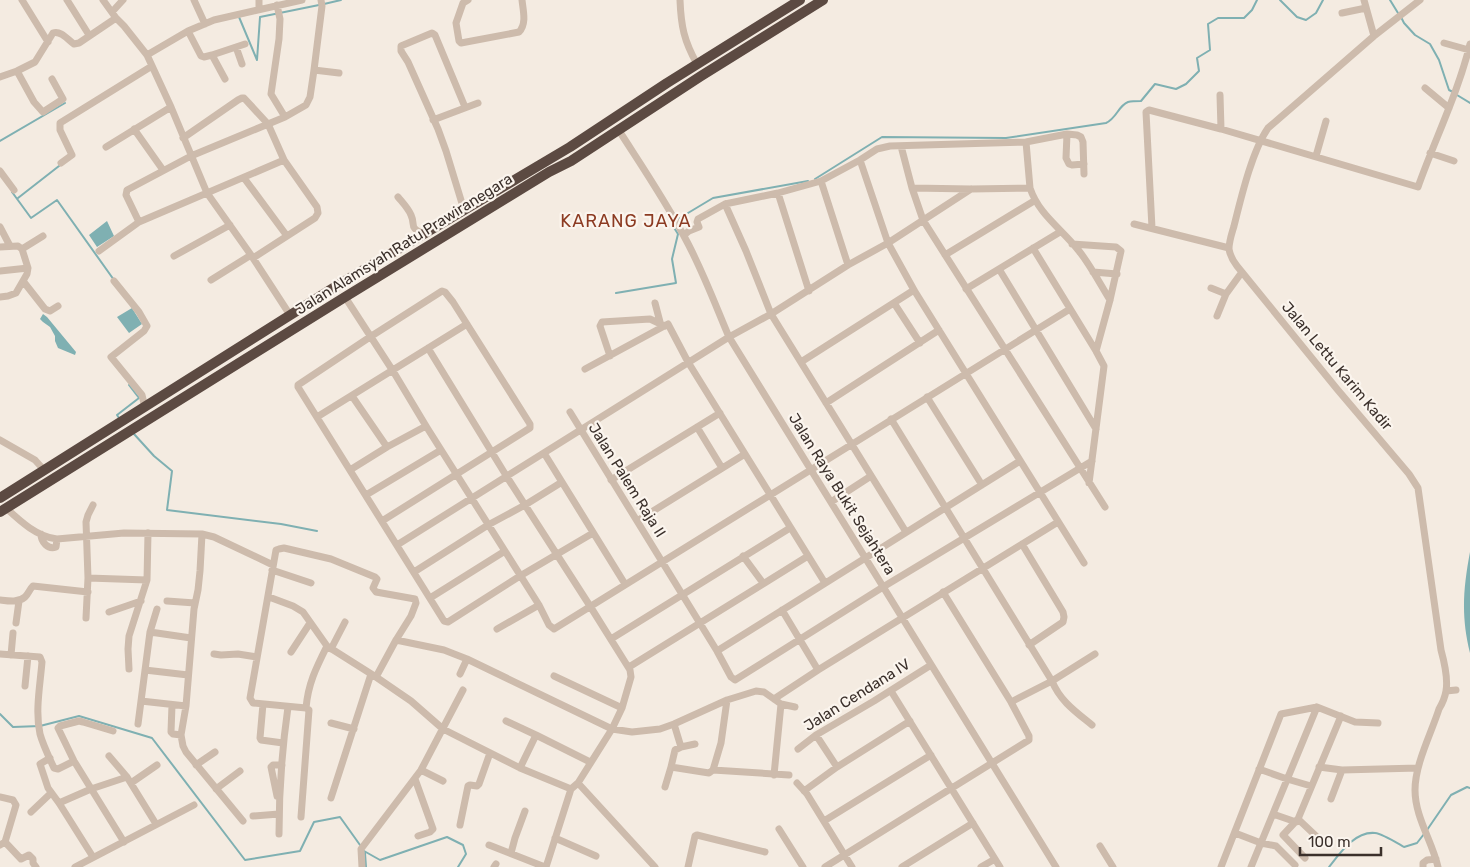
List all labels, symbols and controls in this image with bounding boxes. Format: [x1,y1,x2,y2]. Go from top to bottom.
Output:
street label: Jalan Alamsyah Ratu Prawiranegara [292,170,516,318]
district label: KARANG JAYA [560,210,692,232]
street label: Jalan Lettu Karim Kadir [1278,298,1396,434]
street label: Jalan Raya Bukit Sejahtera [785,410,899,578]
street label: Jalan Palem Raja II [585,419,669,541]
street label: Jalan Cendana IV [800,655,914,735]
scale bar [1300,824,1381,856]
text: 100 m [1308,833,1350,851]

